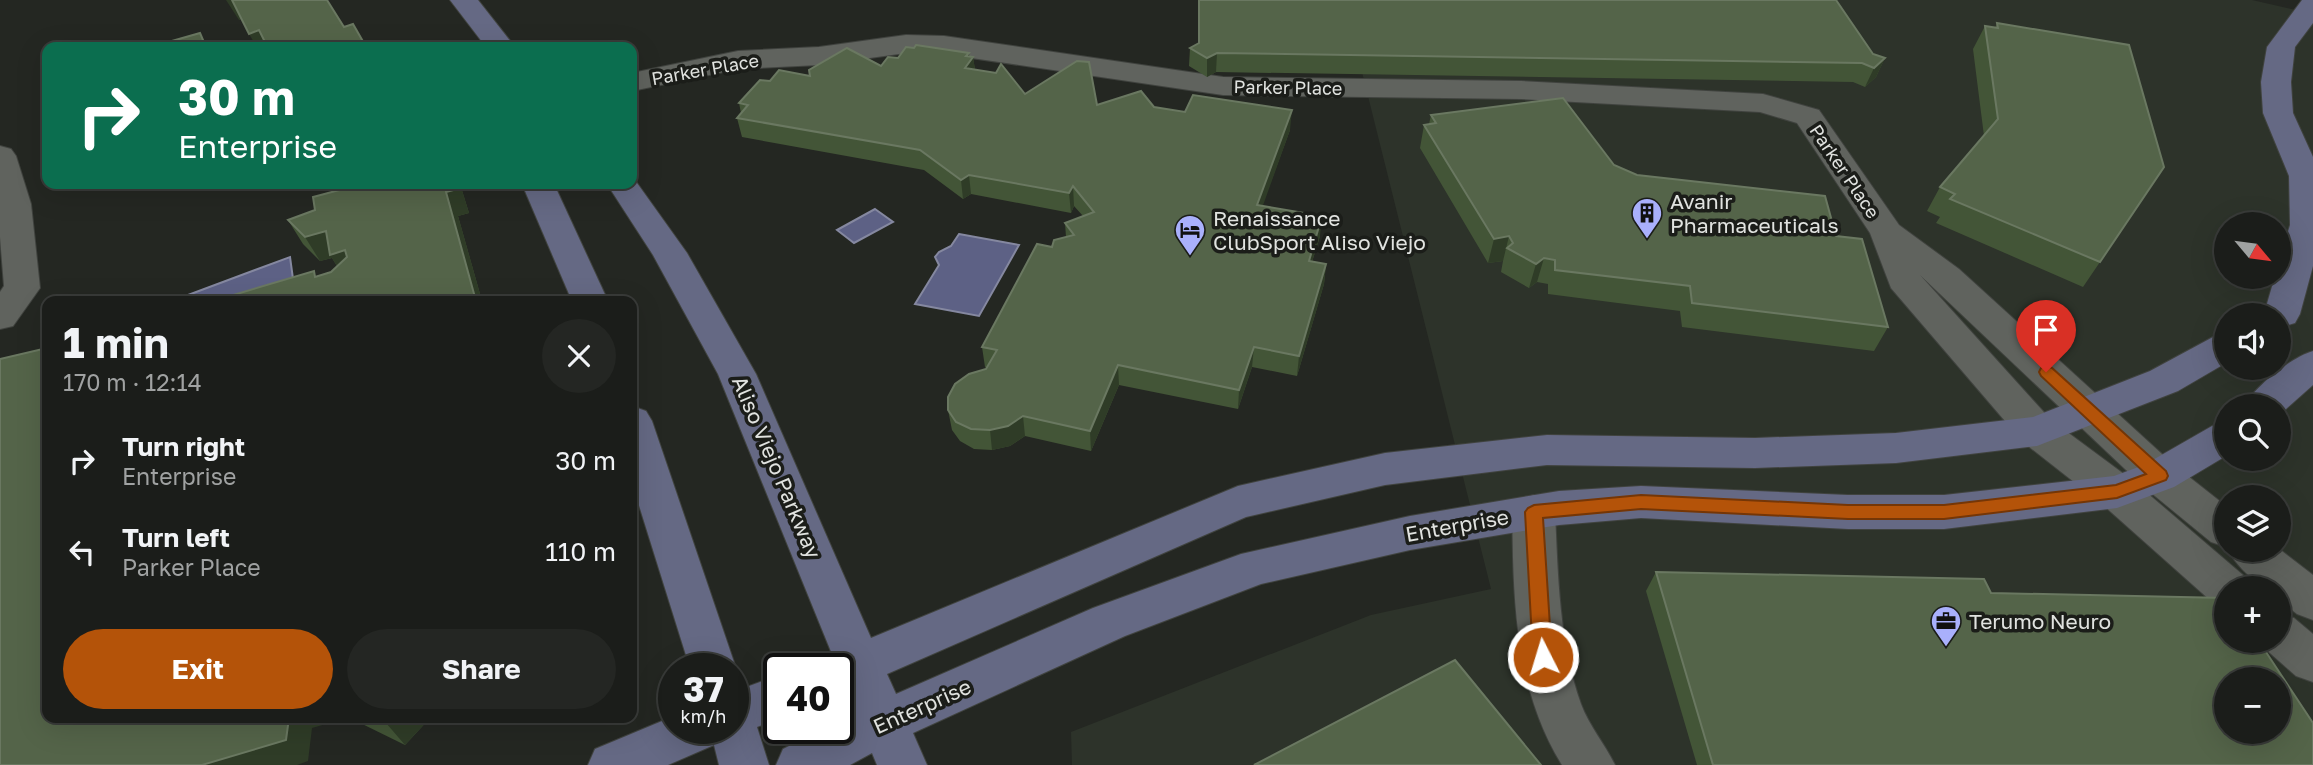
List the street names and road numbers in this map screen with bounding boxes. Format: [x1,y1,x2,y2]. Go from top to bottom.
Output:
street label: Parker Place [650,49,760,89]
street label: Parker Place [1234,75,1342,99]
street label: Parker Place [1806,120,1884,222]
street label: Aliso Viejo Parkway [727,372,827,562]
street label: Enterprise [1403,503,1511,547]
street label: Enterprise [869,673,975,739]

